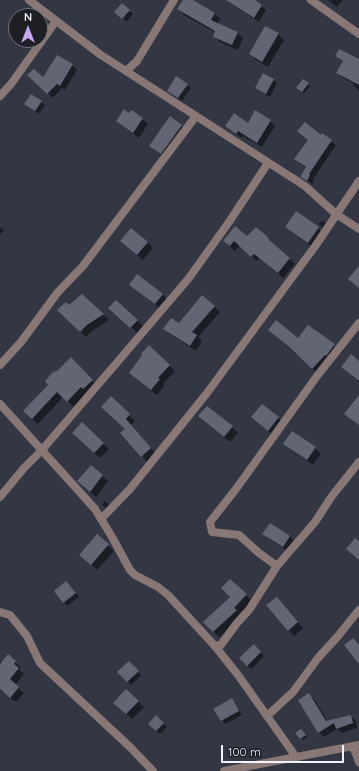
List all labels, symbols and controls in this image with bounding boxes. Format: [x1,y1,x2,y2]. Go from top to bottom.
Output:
north arrow [8,8,48,48]
text: N [24,10,32,24]
scale bar [223,737,346,763]
text: 100 m [228,744,261,759]

